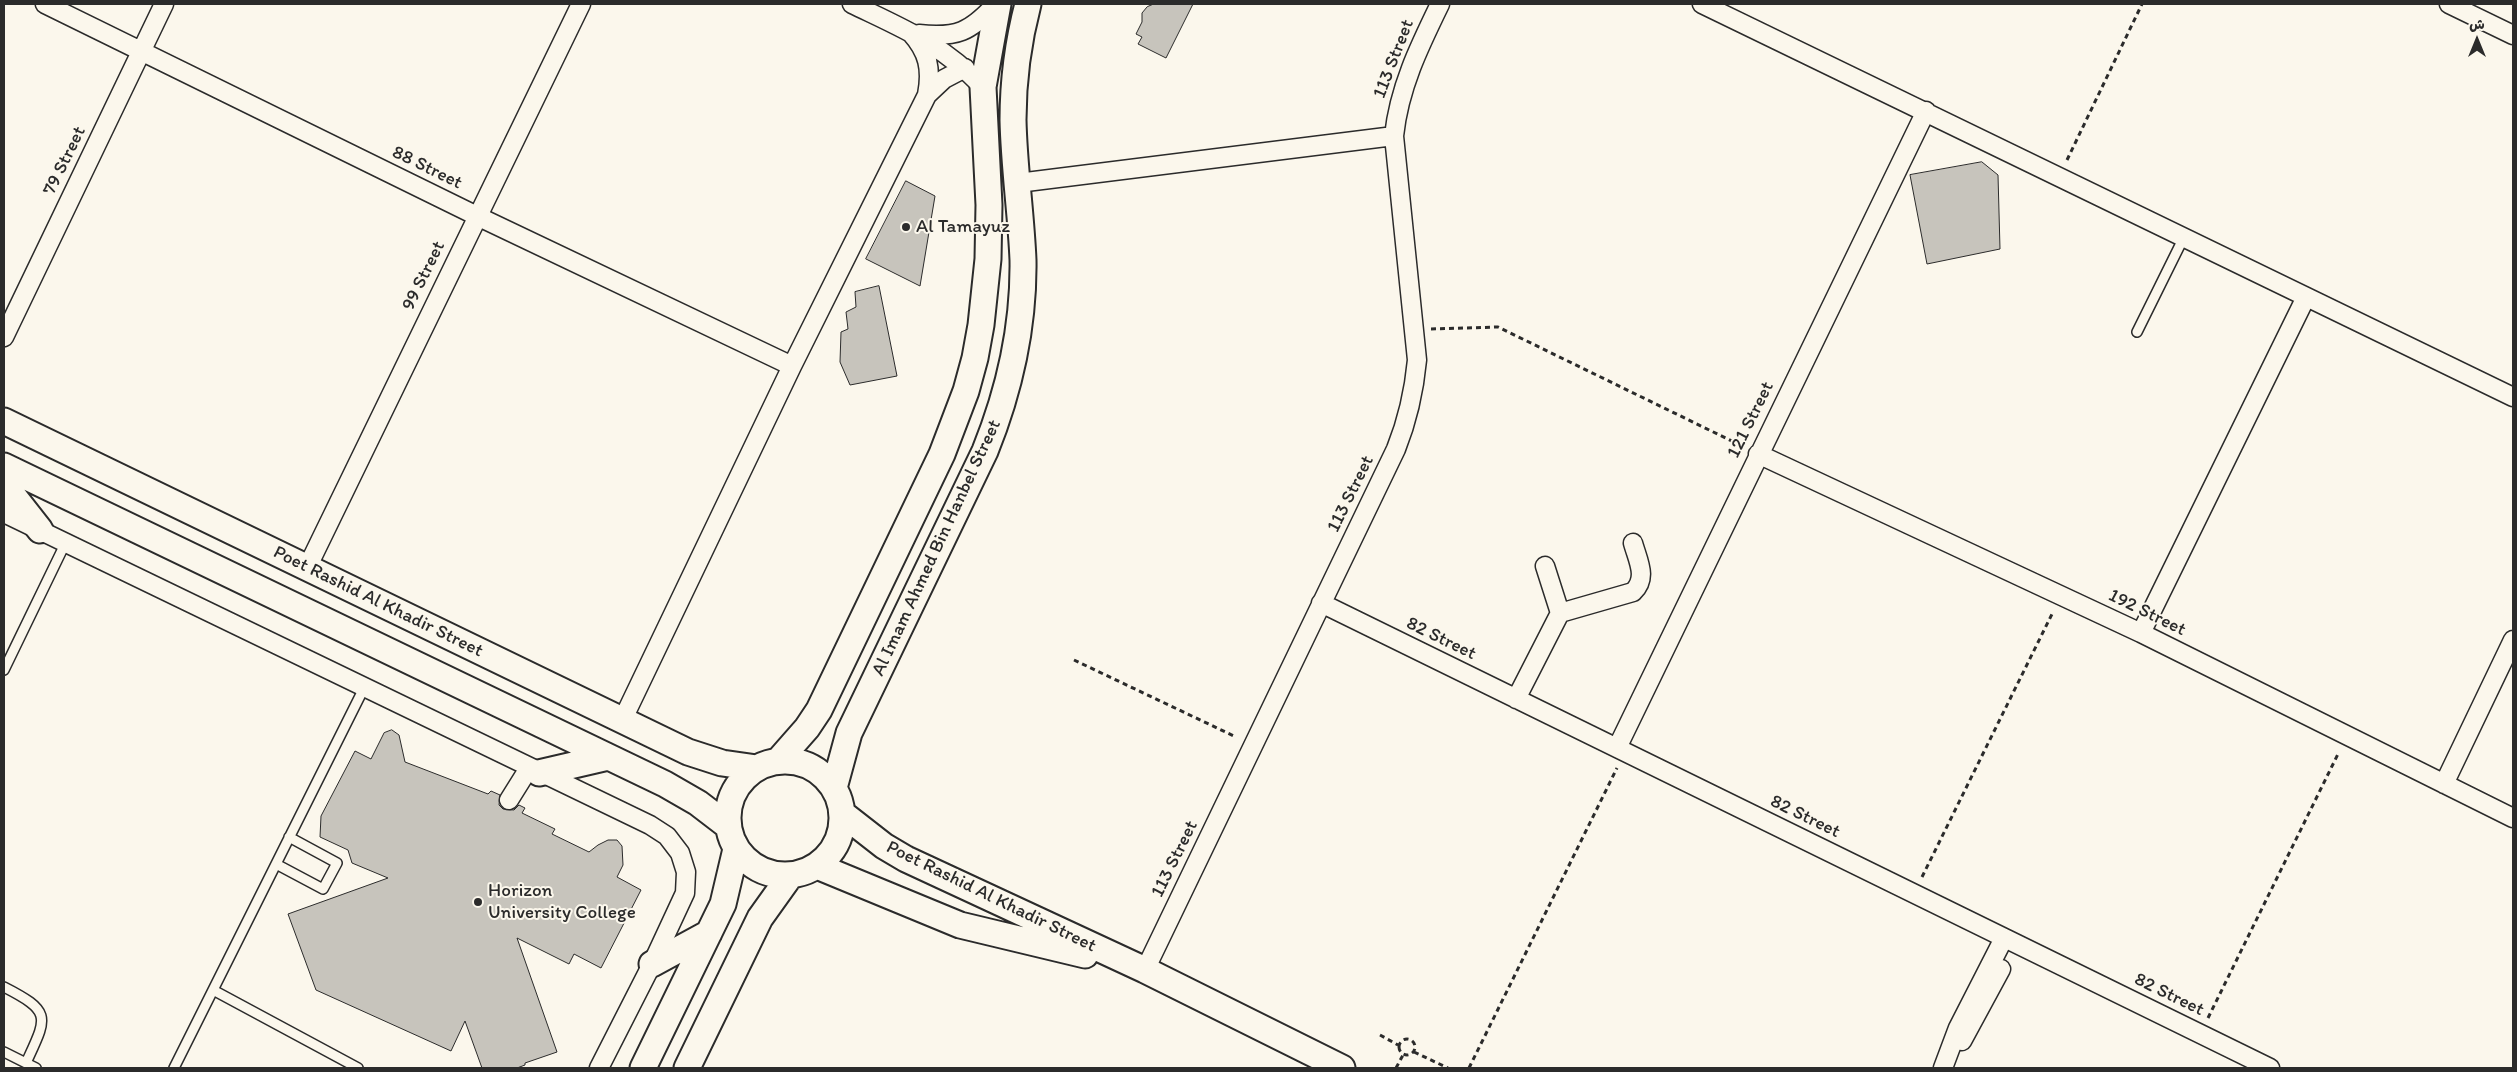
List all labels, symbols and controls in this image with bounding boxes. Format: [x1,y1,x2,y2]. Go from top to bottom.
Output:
north arrow [2452,15,2502,65]
street label: 113 Street [1369,16,1419,102]
text: ش [2469,16,2485,33]
street label: 79 Street [39,123,91,199]
street label: 88 Street [388,141,466,195]
place label: Al Tamayuz [916,216,1010,238]
marker: Al Tamayuz [900,221,912,233]
street label: 99 Street [397,238,451,314]
street label: 121 Street [1723,378,1779,462]
street label: Al Imam Ahmed Bin Hanbel Street [867,416,1007,680]
street label: 113 Street [1323,452,1379,536]
street label: Poet Rashid Al Khadir Street [269,541,487,663]
street label: 192 Street [2105,585,2189,641]
street label: 82 Street [1402,612,1480,666]
street label: 82 Street [1766,790,1844,844]
street label: 113 Street [1147,817,1203,901]
street label: Poet Rashid Al Khadir Street [882,836,1100,958]
place label: Horizon University College [488,880,636,924]
marker: Horizon University College [472,896,484,908]
street label: 82 Street [2130,968,2208,1022]

